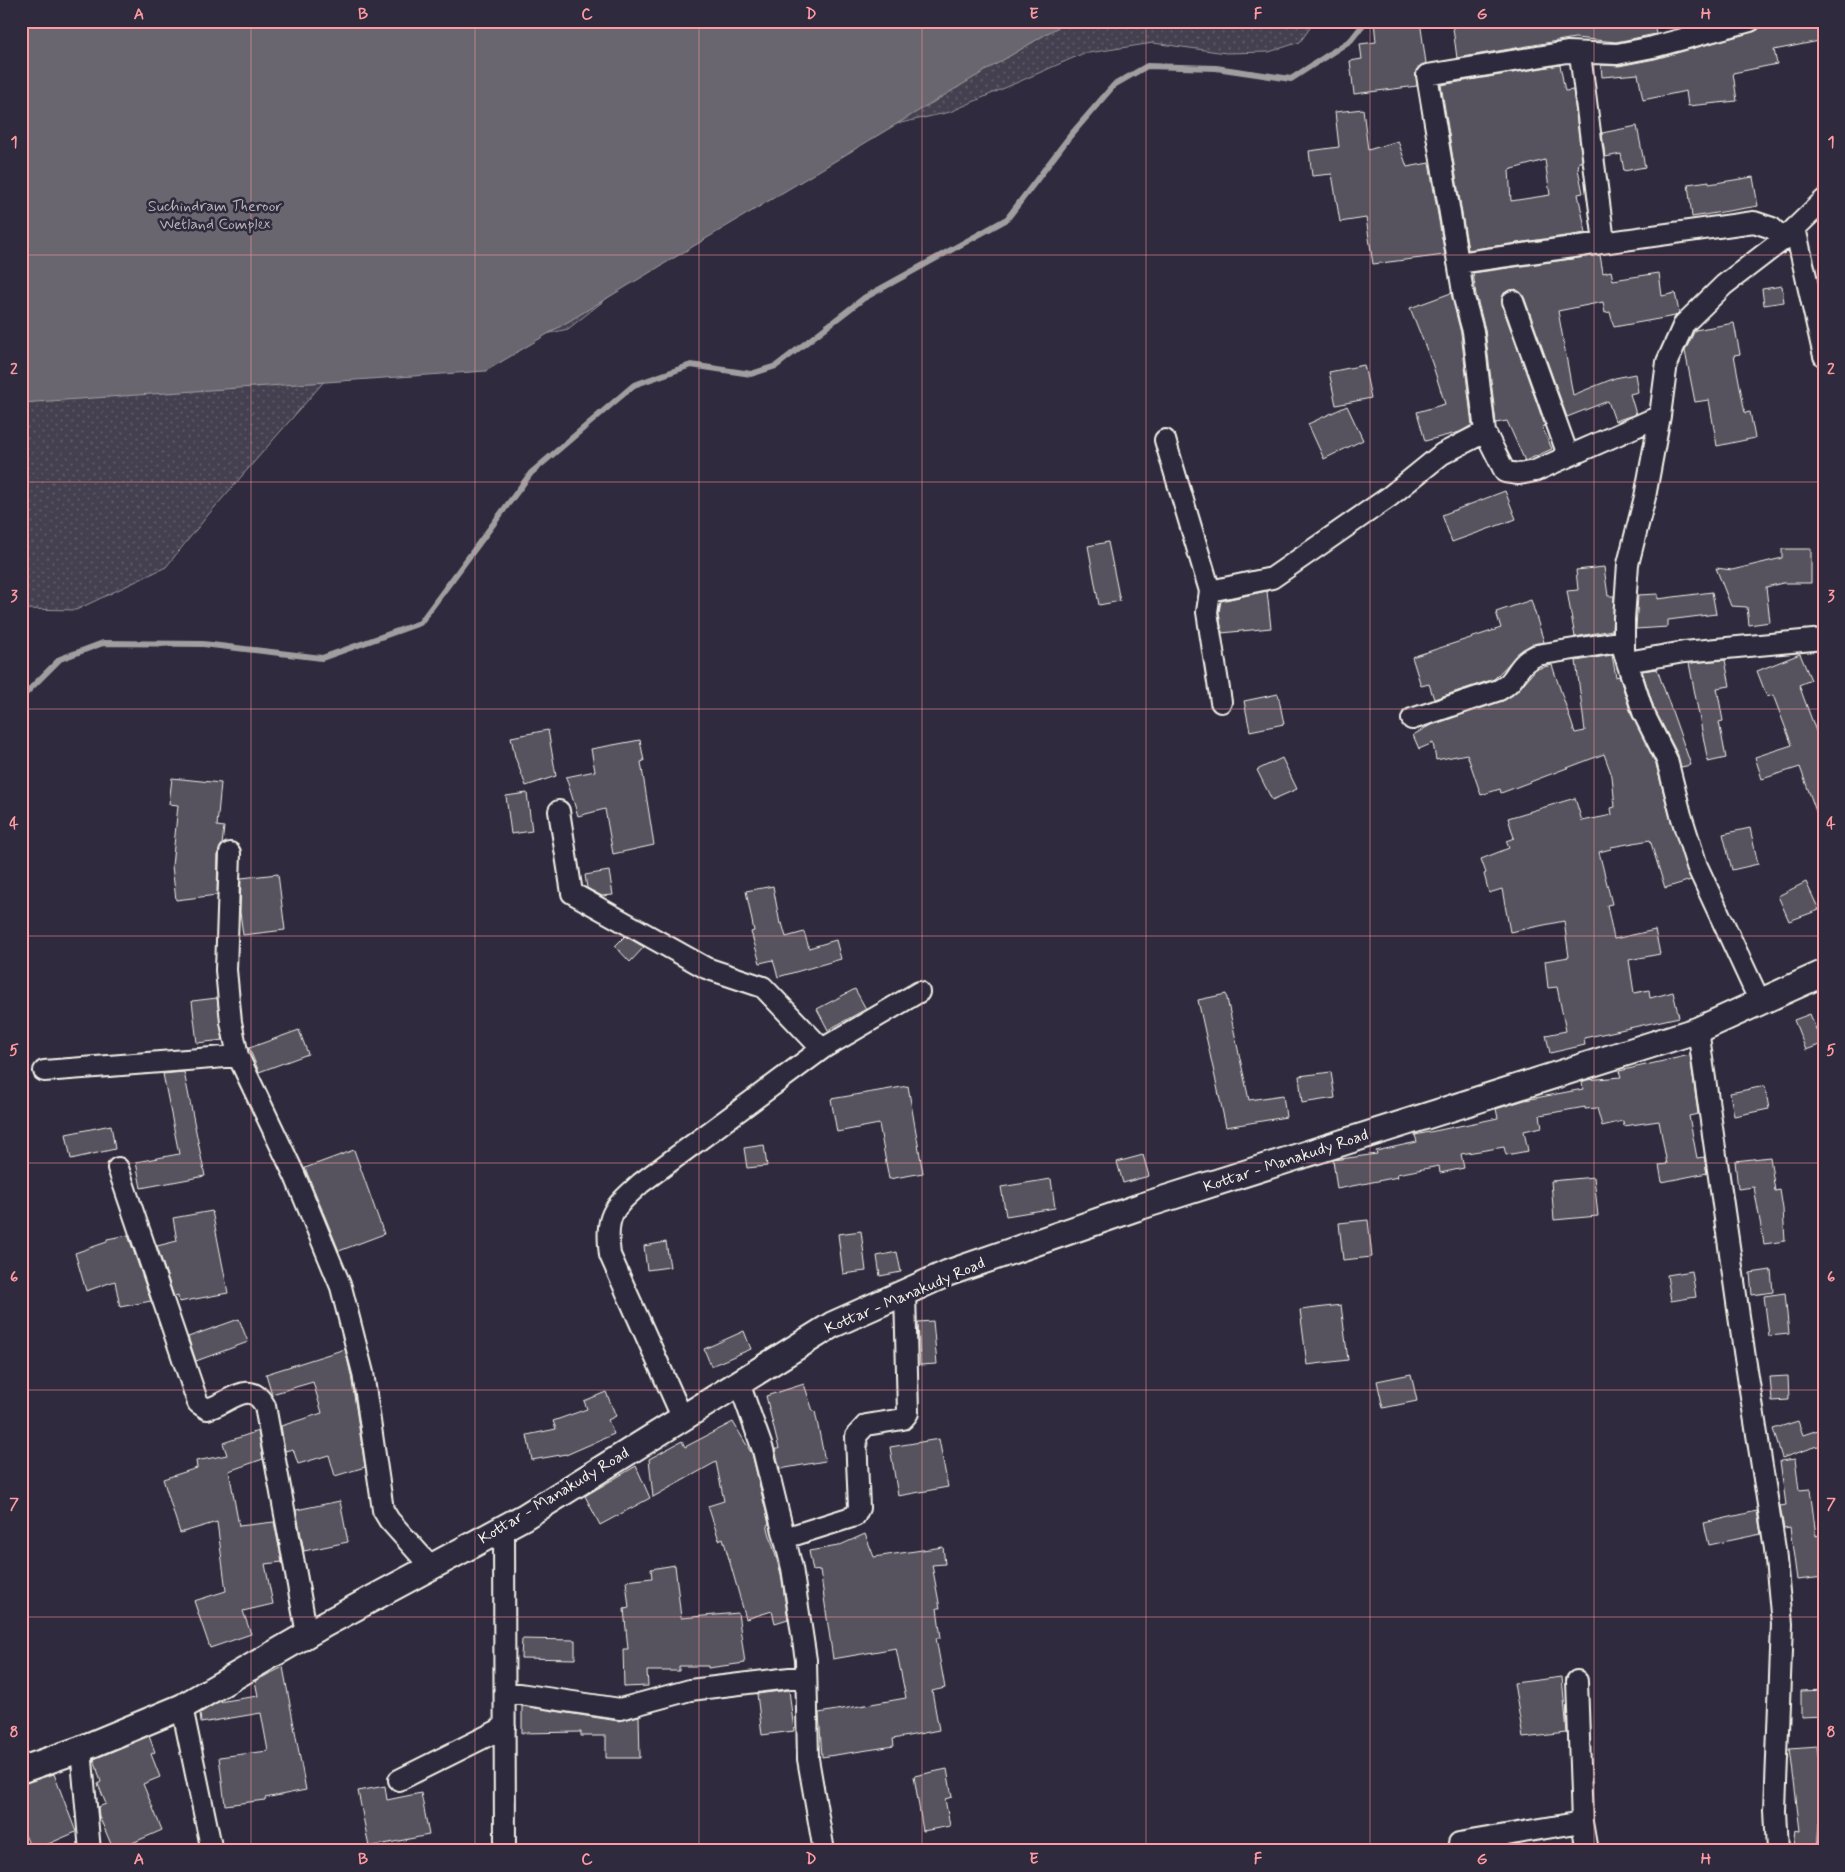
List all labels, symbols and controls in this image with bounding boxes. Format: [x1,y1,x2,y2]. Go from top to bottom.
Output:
text: A [134,4,144,25]
text: B [358,4,368,25]
text: C [581,4,593,25]
text: D [805,4,817,25]
text: E [1029,4,1039,25]
text: F [1254,4,1263,25]
text: G [1477,4,1488,25]
text: H [1701,4,1712,25]
text: 1 [10,132,18,153]
text: 1 [1827,132,1835,153]
park label: Suchindram Theroor Wetland Complex [148,196,282,235]
text: 2 [10,359,18,380]
text: 2 [1827,359,1835,380]
text: 3 [10,586,18,607]
text: 3 [1827,586,1835,607]
text: 4 [9,813,19,834]
text: 4 [1826,813,1836,834]
text: 5 [9,1040,19,1061]
text: 5 [1826,1040,1836,1061]
street label: Kottar - Manakudy Road [1201,1124,1371,1198]
street label: Kottar - Manakudy Road [822,1253,988,1339]
text: 6 [10,1267,18,1288]
text: 6 [1827,1267,1835,1288]
street label: Kottar - Manakudy Road [475,1443,633,1549]
text: 7 [9,1494,19,1515]
text: 7 [1826,1494,1836,1515]
text: 8 [9,1722,19,1743]
text: 8 [1826,1722,1836,1743]
text: A [134,1849,144,1870]
text: B [358,1849,368,1870]
text: C [581,1849,593,1870]
text: D [805,1849,817,1870]
text: E [1029,1849,1039,1870]
text: F [1254,1849,1263,1870]
text: G [1477,1849,1488,1870]
text: H [1701,1849,1712,1870]

